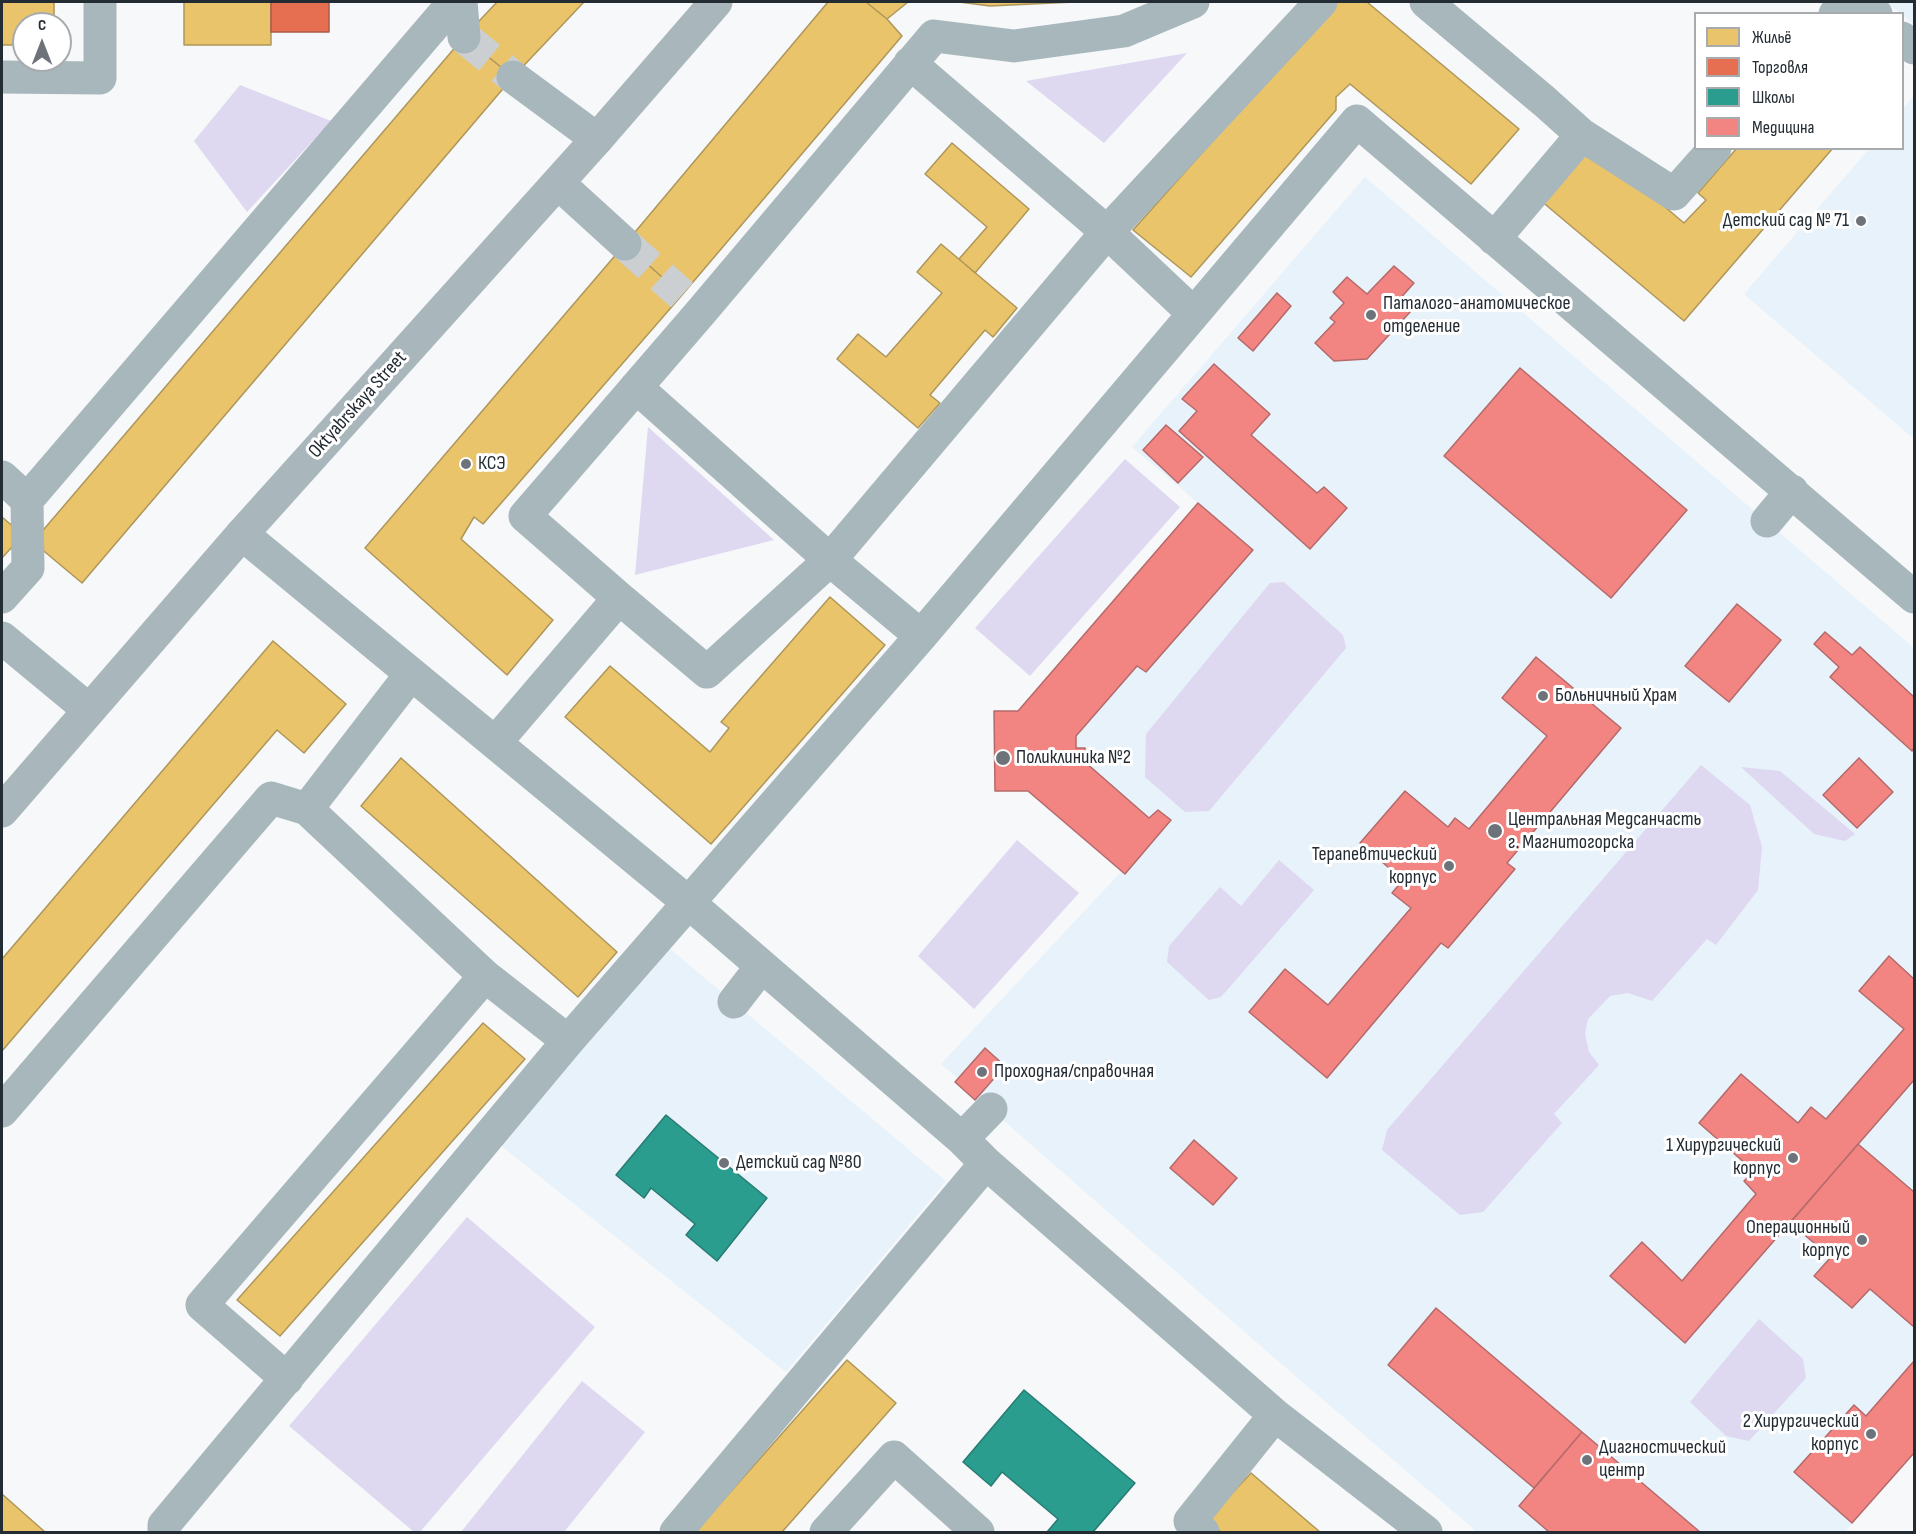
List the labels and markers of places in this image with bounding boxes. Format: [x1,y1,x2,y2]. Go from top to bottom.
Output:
place label: Детский сад № 71 [1723,209,1849,233]
marker: Детский сад № 71 [1854,214,1868,228]
place label: Паталого-анатомическое отделение [1383,292,1571,339]
marker: Паталого-анатомическое отделение [1364,308,1378,322]
place label: КСЭ [478,452,506,476]
marker: КСЭ [459,457,473,471]
place label: Больничный Храм [1555,684,1677,708]
marker: Больничный Храм [1536,689,1550,703]
place label: Поликлиника №2 [1016,746,1131,770]
marker: Поликлиника №2 [994,749,1012,767]
place label: Центральная Медсанчасть г. Магнитогорска [1508,808,1701,855]
marker: Центральная Медсанчасть г. Магнитогорска [1486,822,1504,840]
place label: Терапевтический корпус [1312,843,1437,890]
marker: Терапевтический корпус [1442,859,1456,873]
place label: Проходная/справочная [994,1060,1154,1084]
marker: Проходная/справочная [975,1065,989,1079]
place label: 1 Хирургический корпус [1666,1134,1781,1181]
place label: Детский сад №80 [736,1151,862,1175]
marker: 1 Хирургический корпус [1786,1151,1800,1165]
marker: Детский сад №80 [717,1156,731,1170]
place label: Операционный корпус [1746,1216,1850,1263]
marker: Операционный корпус [1855,1233,1869,1247]
place label: 2 Хирургический корпус [1743,1410,1859,1457]
marker: 2 Хирургический корпус [1864,1427,1878,1441]
place label: Диагностический центр [1599,1436,1726,1483]
marker: Диагностический центр [1580,1453,1594,1467]

